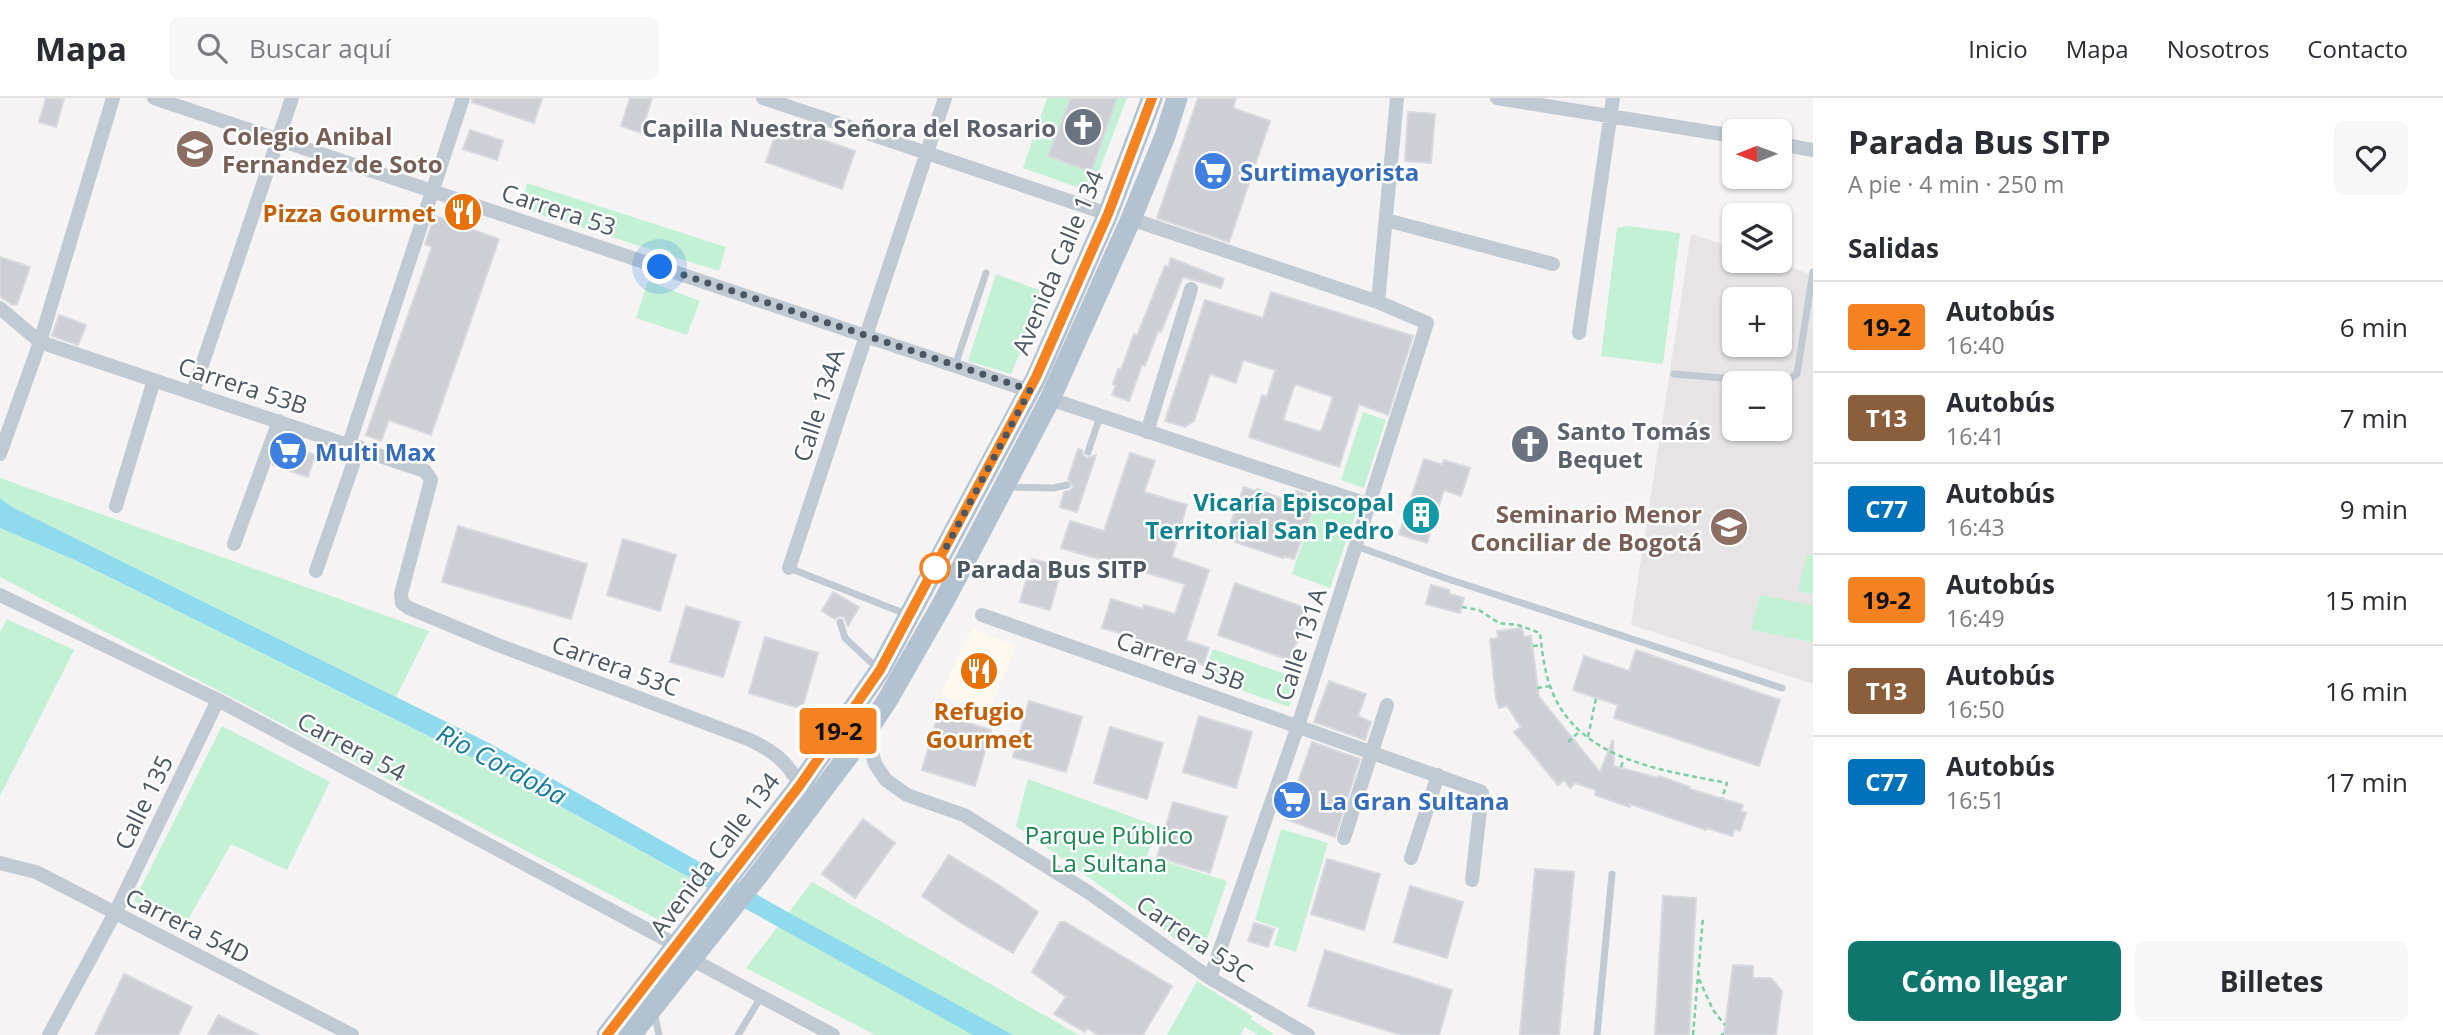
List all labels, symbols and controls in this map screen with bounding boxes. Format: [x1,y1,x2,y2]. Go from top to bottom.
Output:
search box [169,17,659,80]
text: Mapa [35,26,127,71]
icon: search [193,29,231,67]
text: Buscar aquí [249,30,391,66]
text: Inicio [1968,32,2028,65]
text: Mapa [2066,32,2129,65]
text: Nosotros [2167,32,2269,65]
text: Contacto [2307,32,2408,65]
church icon: Capilla Nuestra Señora del Rosario [1062,106,1104,148]
place label: Capilla Nuestra Señora del Rosario [642,111,1056,144]
place label: Colegio Anibal Fernandez de Soto [222,119,443,180]
north arrow [1722,119,1792,189]
map controls [1722,119,1792,441]
text: Parada Bus SITP [1848,119,2111,164]
button: heart [2334,121,2408,195]
school or university icon: Colegio Anibal Fernandez de Soto [174,128,216,170]
supermarket icon: Surtimayorista [1192,150,1234,192]
place label: Surtimayorista [1240,155,1419,188]
street label: Avenida Calle 134 [1003,165,1111,359]
text: A pie · 4 min · 250 m [1848,168,2064,200]
street label: Carrera 53 [498,175,620,243]
restaurant icon: Pizza Gourmet [442,191,484,233]
place label: Pizza Gourmet [262,196,436,229]
button: layers [1722,203,1792,273]
text: Salidas [1848,230,1939,266]
your location [642,249,677,284]
button: + [1722,287,1792,357]
text: Autobús [1946,293,2055,329]
text: 6 min [2340,309,2408,345]
text: 19-2 [1862,310,1911,343]
text: 16:40 [1946,329,2005,361]
street label: Calle 134A [784,344,852,466]
street label: Carrera 53B [174,349,312,421]
button: − [1722,371,1792,441]
text: Autobús [1946,384,2055,420]
text: 7 min [2340,400,2408,436]
text: T13 [1866,401,1907,434]
place label: Santo Tomás Bequet [1557,414,1711,475]
text: 16:41 [1946,420,2005,452]
church icon: Santo Tomás Bequet [1509,423,1551,465]
supermarket icon: Multi Max [267,430,309,472]
place label: Multi Max [315,435,436,468]
text: Autobús [1946,475,2055,511]
place label: Vicaría Episcopal Territorial San Pedro [1145,485,1394,546]
text: 9 min [2340,491,2408,527]
text: C77 [1865,492,1908,525]
building icon: Vicaría Episcopal Territorial San Pedro [1400,494,1442,536]
place label: Seminario Menor Conciliar de Bogotá [1470,497,1702,558]
school or university icon: Seminario Menor Conciliar de Bogotá [1708,506,1750,548]
text: 16:43 [1946,511,2005,543]
place label: Parada Bus SITP [956,552,1147,585]
marker: Parada Bus SITP [920,553,950,583]
text: Autobús [1946,566,2055,602]
text: 15 min [2325,582,2408,618]
street label: Calle 131A [1266,583,1334,705]
text: 19-2 [1862,583,1911,616]
text: 16:49 [1946,602,2005,634]
street label: Carrera 53B [1112,623,1250,697]
street label: Carrera 53C [548,627,684,703]
restaurant icon: Refugio Gourmet [958,650,1000,692]
text: Autobús [1946,657,2055,693]
text: 16 min [2325,673,2408,709]
text: T13 [1866,674,1907,707]
text: 16:50 [1946,693,2005,725]
place label: Refugio Gourmet [925,694,1033,755]
street label: Carrera 54 [292,704,412,788]
line badge: 19-2 [789,708,887,754]
text: 19-2 [814,714,862,747]
water label: Rio Cordoba [431,715,574,813]
text: Autobús [1946,748,2055,784]
street label: Calle 135 [106,749,180,855]
text: 17 min [2325,764,2408,800]
street label: Avenida Calle 134 [642,765,787,943]
text: C77 [1865,765,1908,798]
supermarket icon: La Gran Sultana [1271,779,1313,821]
place label: La Gran Sultana [1319,784,1510,817]
text: 16:51 [1946,784,2005,816]
park label: Parque Público La Sultana [1025,818,1193,879]
street label: Carrera 54D [120,879,256,971]
street label: Carrera 53C [1130,887,1260,989]
button: Cómo llegar [1848,941,2121,1021]
button: Billetes [2135,941,2408,1021]

